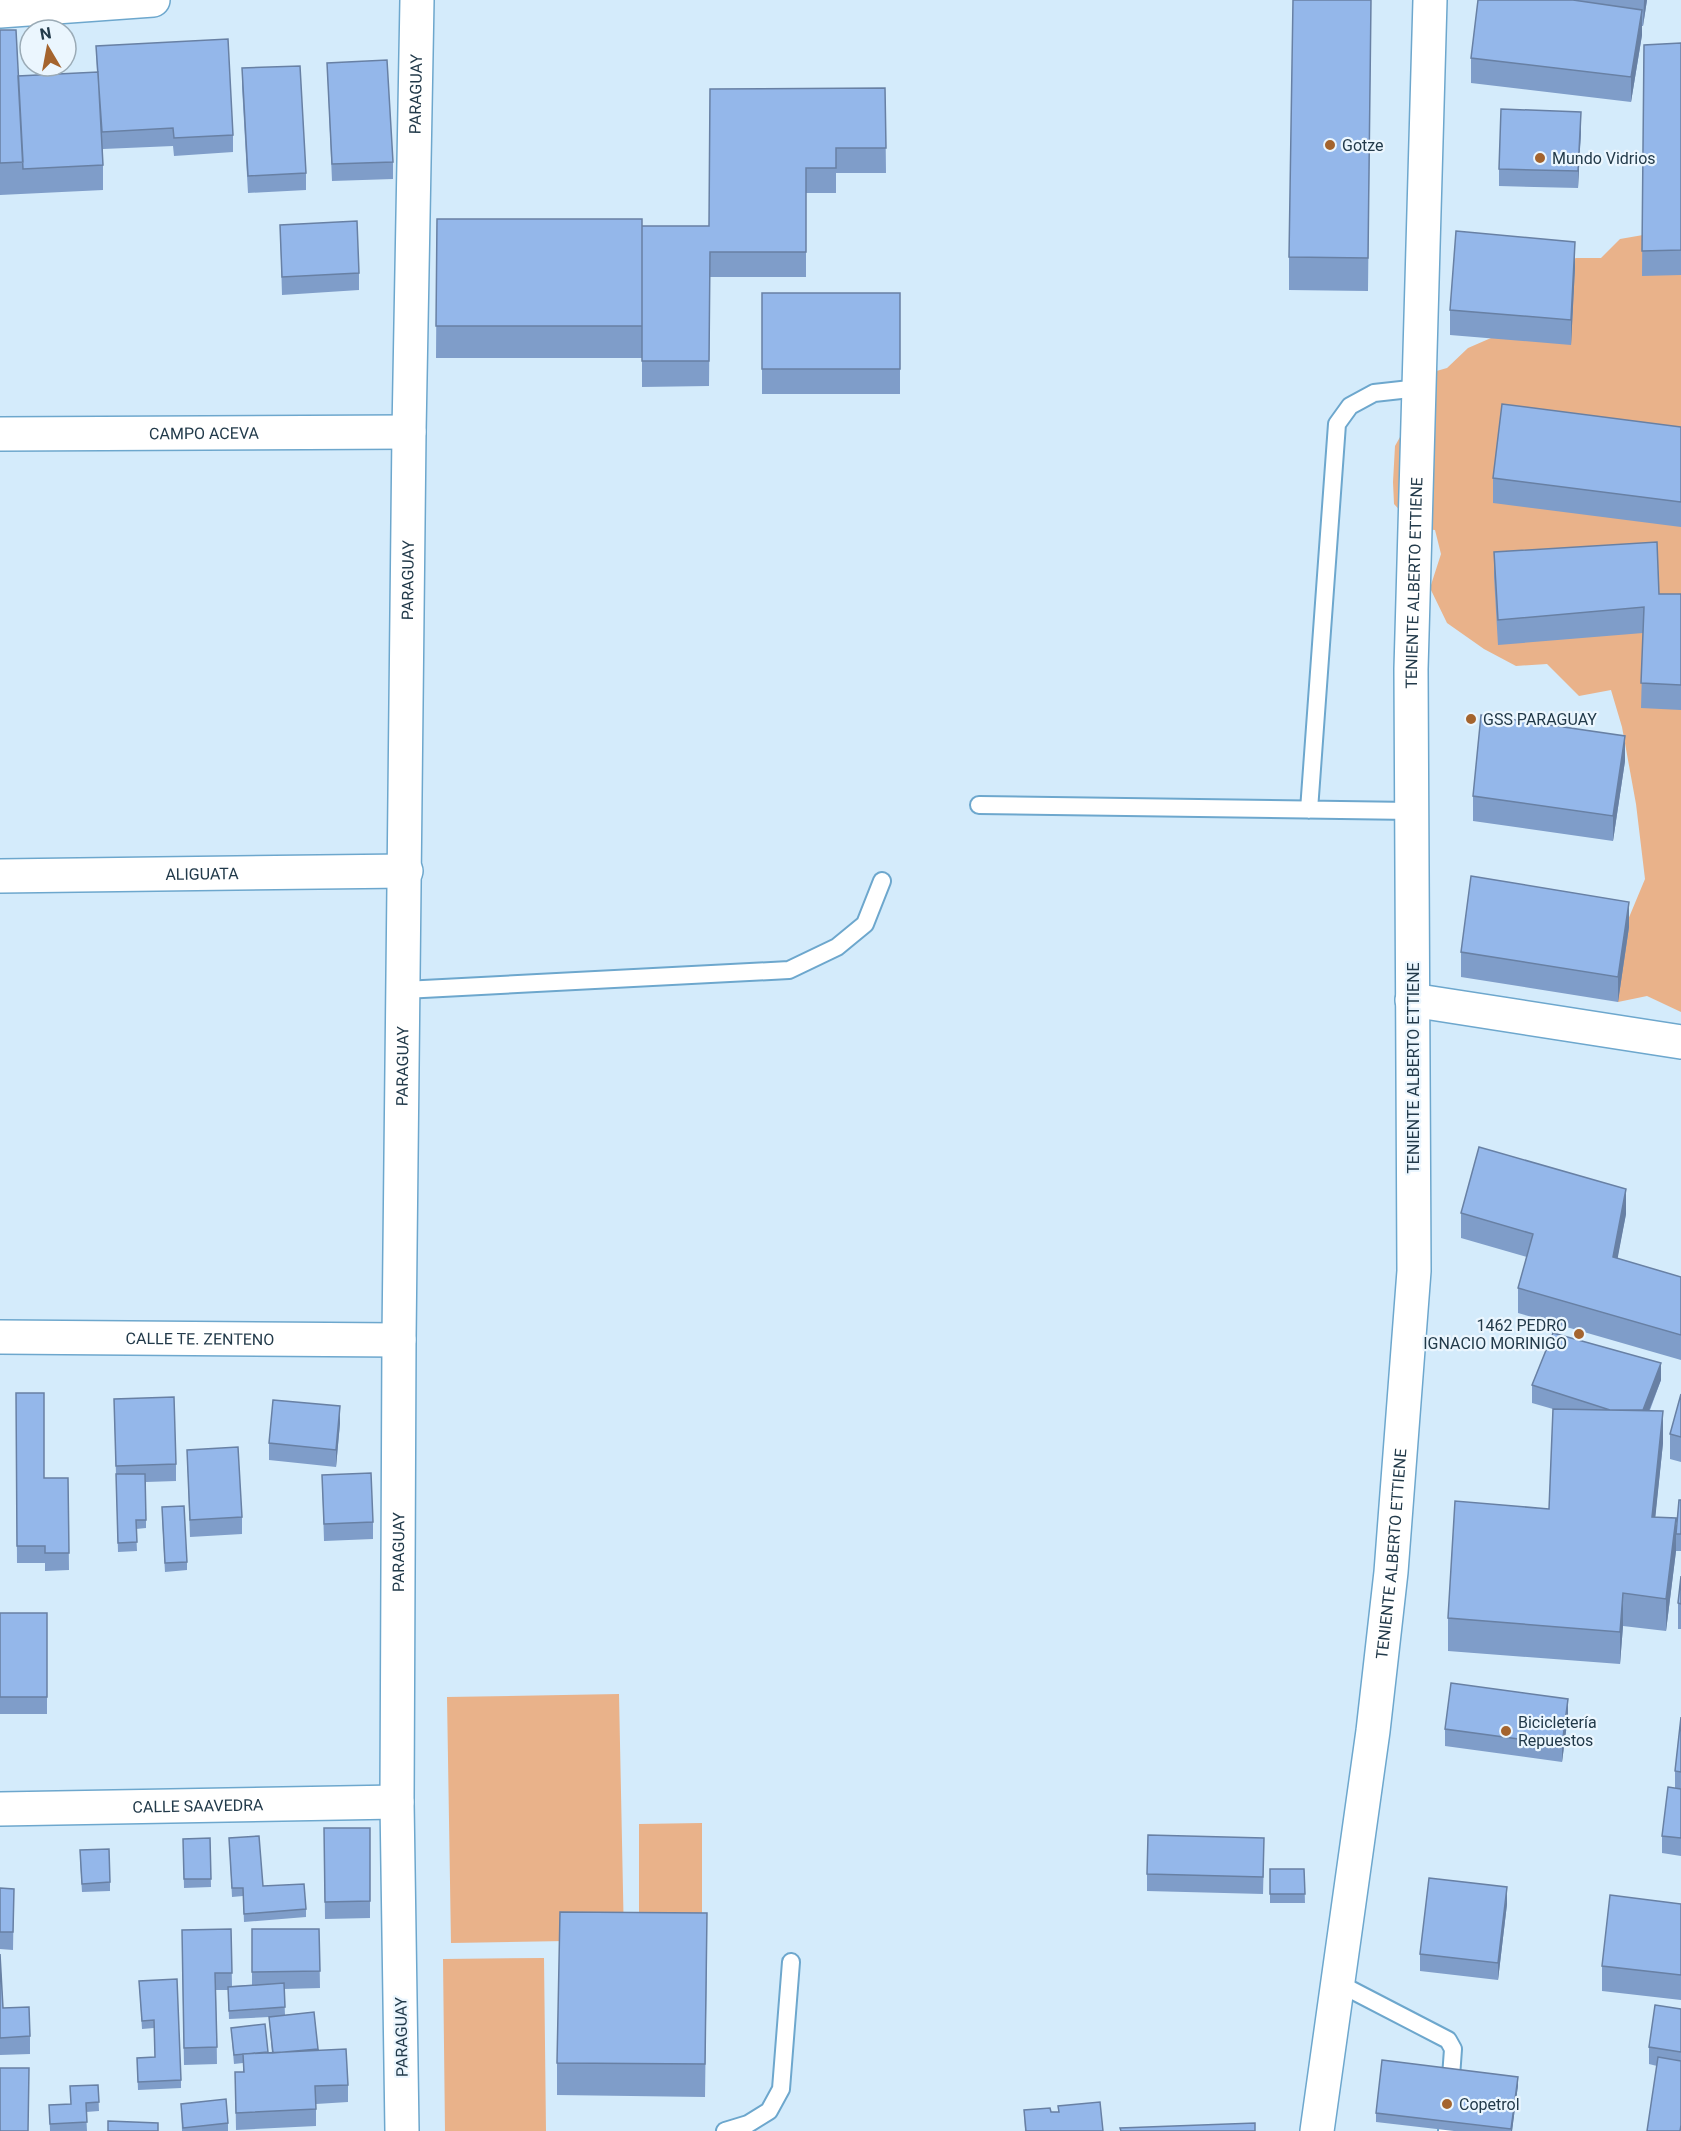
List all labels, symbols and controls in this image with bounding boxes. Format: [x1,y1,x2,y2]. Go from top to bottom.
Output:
north arrow [18,18,78,78]
text: N [38,23,53,44]
street label: PARAGUAY [406,54,426,134]
place label: Gotze [1342,136,1384,155]
marker: Gotze [1323,138,1337,152]
place label: Mundo Vidrios [1552,149,1656,168]
marker: Mundo Vidrios [1533,151,1547,165]
street label: CAMPO ACEVA [149,424,260,443]
street label: TENIENTE ALBERTO ETTIENE [1402,477,1426,689]
street label: PARAGUAY [398,540,418,620]
place label: GSS PARAGUAY [1483,710,1597,729]
marker: GSS PARAGUAY [1464,712,1478,726]
street label: ALIGUATA [165,864,239,884]
street label: TENIENTE ALBERTO ETTIENE [1404,962,1423,1174]
street label: PARAGUAY [393,1026,412,1106]
place label: 1462 PEDRO IGNACIO MORINIGO [1423,1316,1567,1353]
marker: 1462 PEDRO IGNACIO MORINIGO [1572,1327,1586,1341]
street label: CALLE TE. ZENTENO [126,1329,274,1349]
street label: TENIENTE ALBERTO ETTIENE [1372,1448,1410,1660]
street label: PARAGUAY [389,1512,408,1592]
place label: Bicicletería Repuestos [1518,1713,1597,1750]
marker: Bicicletería Repuestos [1499,1724,1513,1738]
street label: CALLE SAAVEDRA [132,1795,264,1817]
street label: PARAGUAY [391,1996,412,2077]
place label: Copetrol [1459,2095,1520,2114]
marker: Copetrol [1440,2097,1454,2111]

